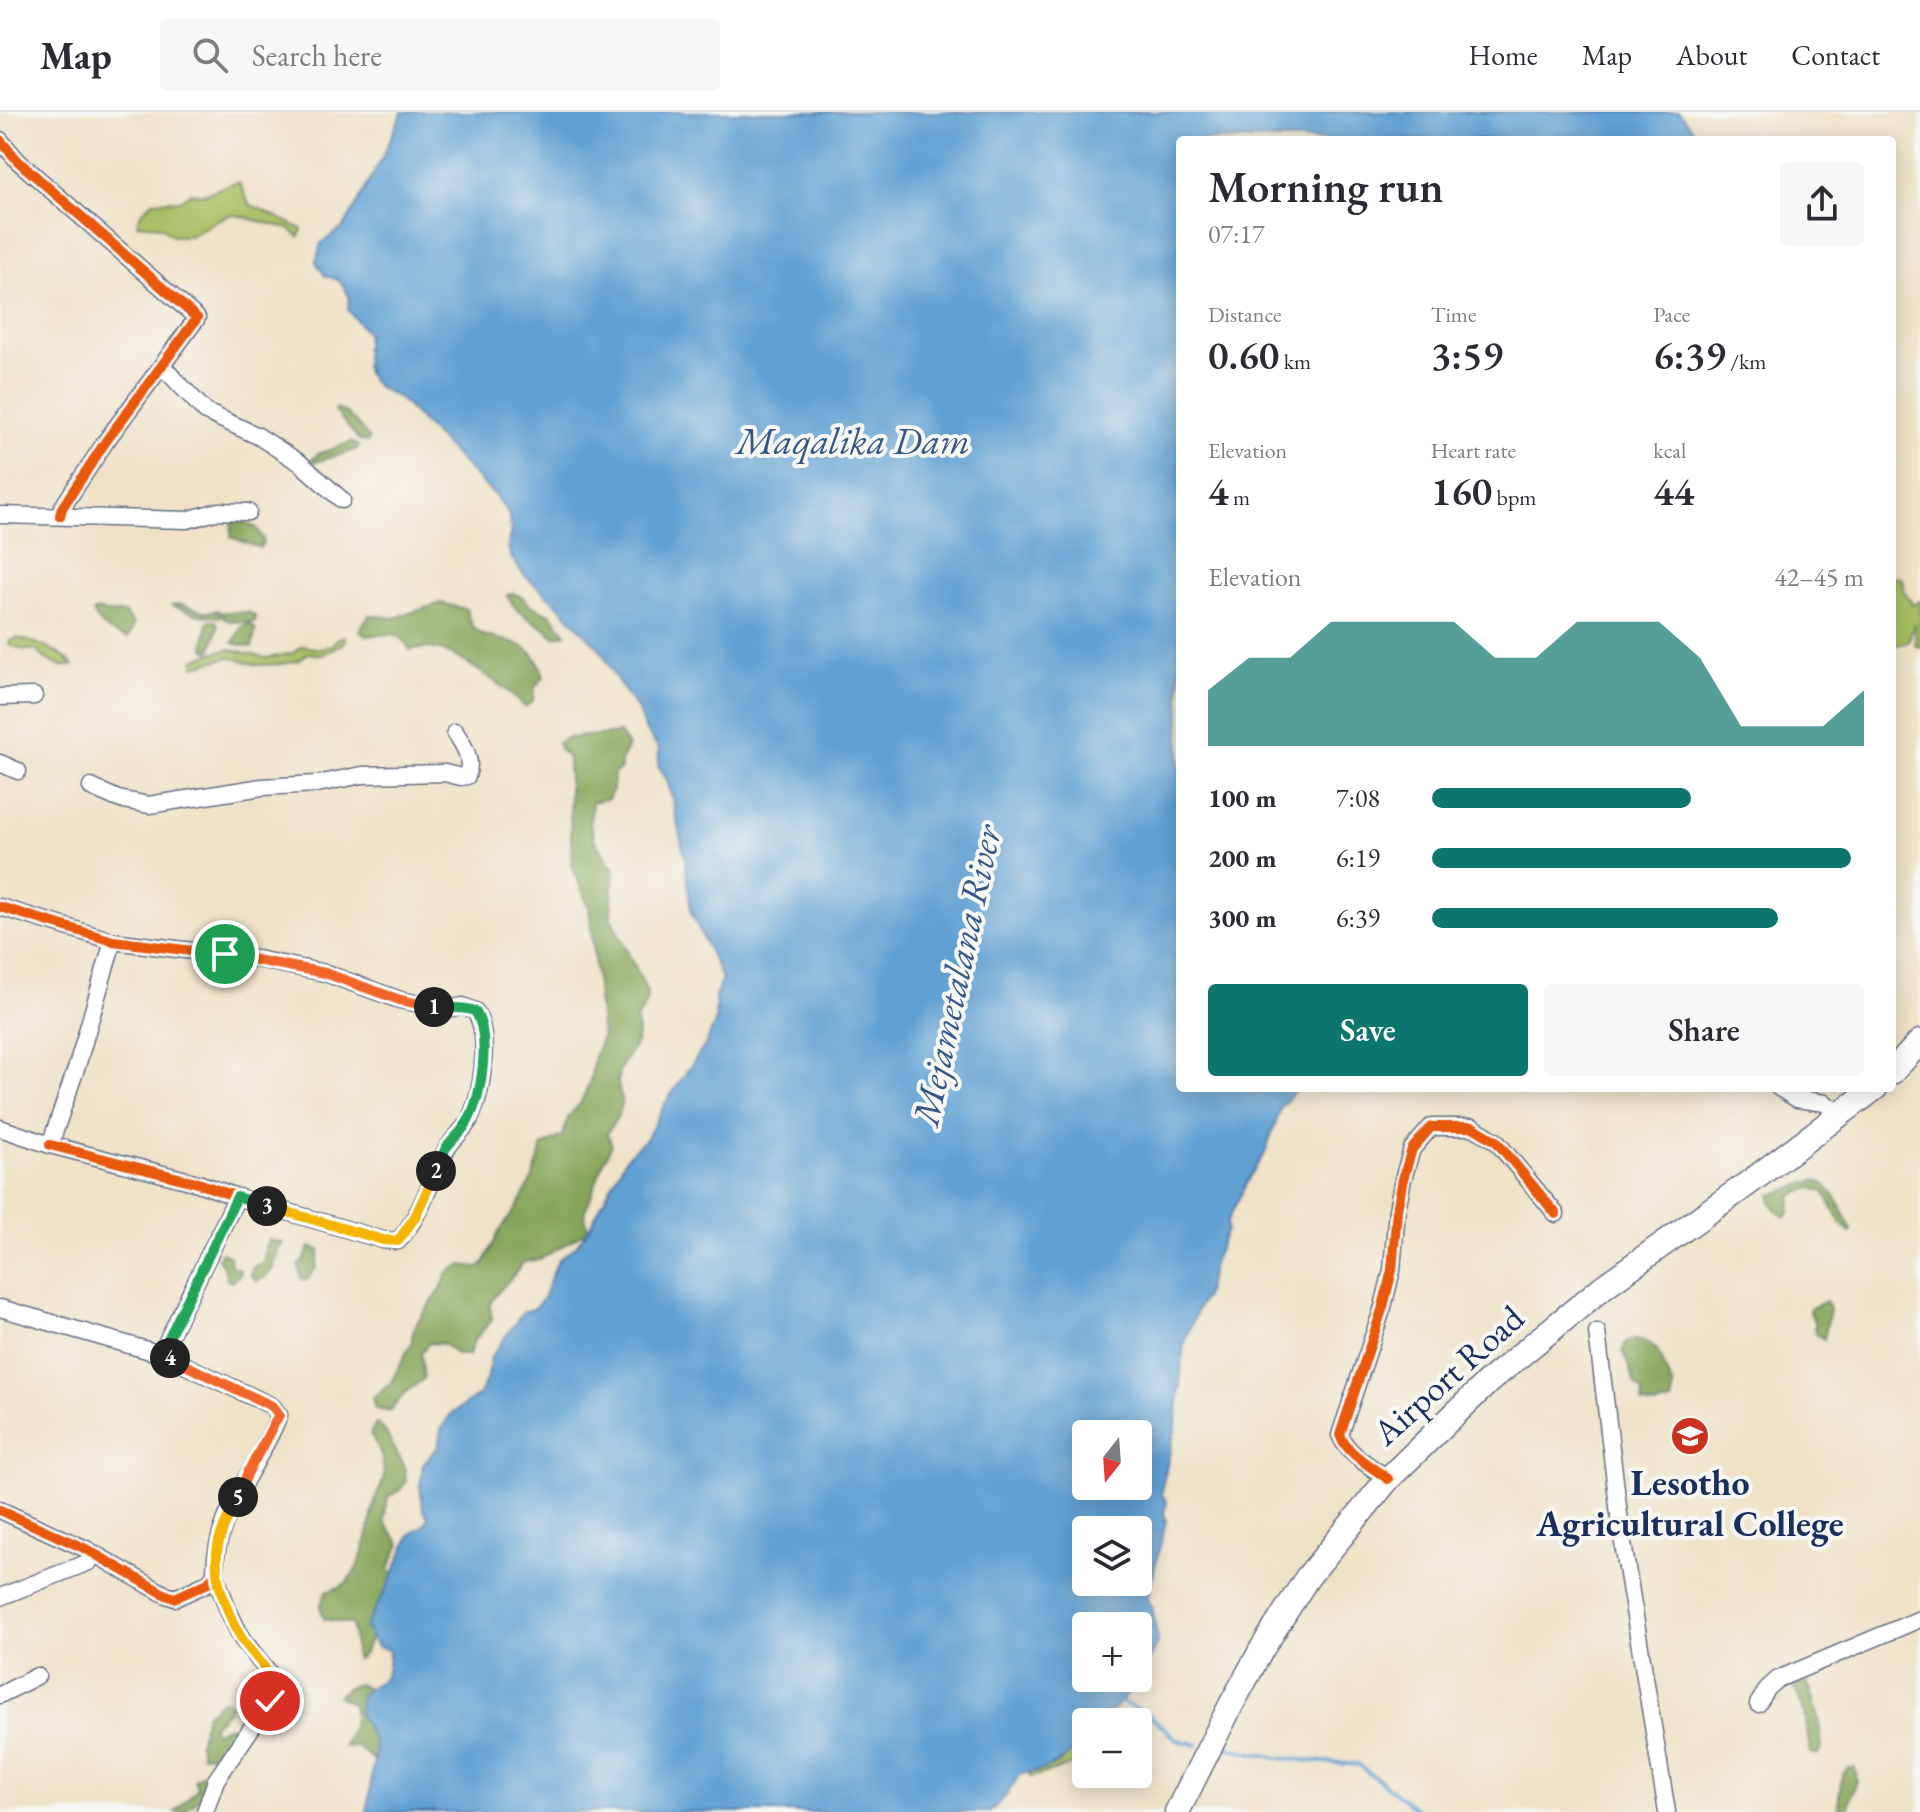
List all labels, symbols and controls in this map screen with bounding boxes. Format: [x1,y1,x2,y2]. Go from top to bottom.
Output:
search box [160,19,720,91]
text: Map [40,31,112,80]
icon: search [188,33,232,77]
text: Search here [252,36,382,75]
text: Home [1468,37,1538,73]
text: Map [1582,37,1632,73]
text: About [1676,37,1747,73]
text: Contact [1791,37,1880,73]
text: Morning run [1208,158,1444,215]
button: share [1780,162,1864,246]
text: 07:17 [1208,217,1264,251]
text: Distance [1208,300,1281,329]
text: Time [1431,300,1476,329]
text: Pace [1653,300,1690,329]
text: 0.60 [1208,329,1279,381]
text: 3:59 [1431,329,1503,381]
text: 6:39 [1653,329,1726,381]
text: km [1279,347,1311,376]
text: /km [1726,347,1766,376]
water label: Maqalika Dam [734,416,970,465]
text: Elevation [1208,436,1287,465]
text: Heart rate [1431,436,1516,465]
text: kcal [1653,436,1686,465]
text: 4 [1208,465,1229,517]
text: 160 [1431,465,1492,517]
text: 44 [1653,465,1694,517]
text: m [1229,483,1250,512]
text: bpm [1492,483,1536,512]
text: Elevation [1208,560,1302,594]
text: 42–45 m [1774,560,1864,594]
text: 100 m [1208,781,1276,815]
text: 7:08 [1336,781,1380,815]
water label: Mejametalana River [900,819,1012,1131]
text: 200 m [1208,841,1276,875]
text: 6:19 [1336,841,1380,875]
text: 300 m [1208,901,1276,935]
text: 6:39 [1336,901,1380,935]
pin [191,920,259,988]
icon: arrive [203,932,247,976]
button: Save [1208,984,1528,1076]
button: Share [1544,984,1864,1076]
pin: 1 [414,987,454,1027]
text: 1 [428,992,440,1021]
pin: 2 [416,1151,456,1191]
text: 2 [430,1156,442,1185]
pin: 3 [247,1186,287,1226]
text: 3 [261,1191,273,1220]
street label: Airport Road [1362,1294,1534,1456]
pin: 4 [150,1338,190,1378]
text: 4 [164,1343,176,1372]
school or university icon: Lesotho Agricultural College [1669,1415,1711,1457]
north arrow [1072,1420,1152,1500]
map controls [1072,1420,1152,1788]
place label: Lesotho Agricultural College [1535,1459,1844,1547]
pin: 5 [218,1477,258,1517]
text: 5 [232,1482,244,1511]
button: layers [1072,1516,1152,1596]
button: + [1072,1612,1152,1692]
pin [236,1667,304,1735]
icon: check [248,1679,292,1723]
button: − [1072,1708,1152,1788]

